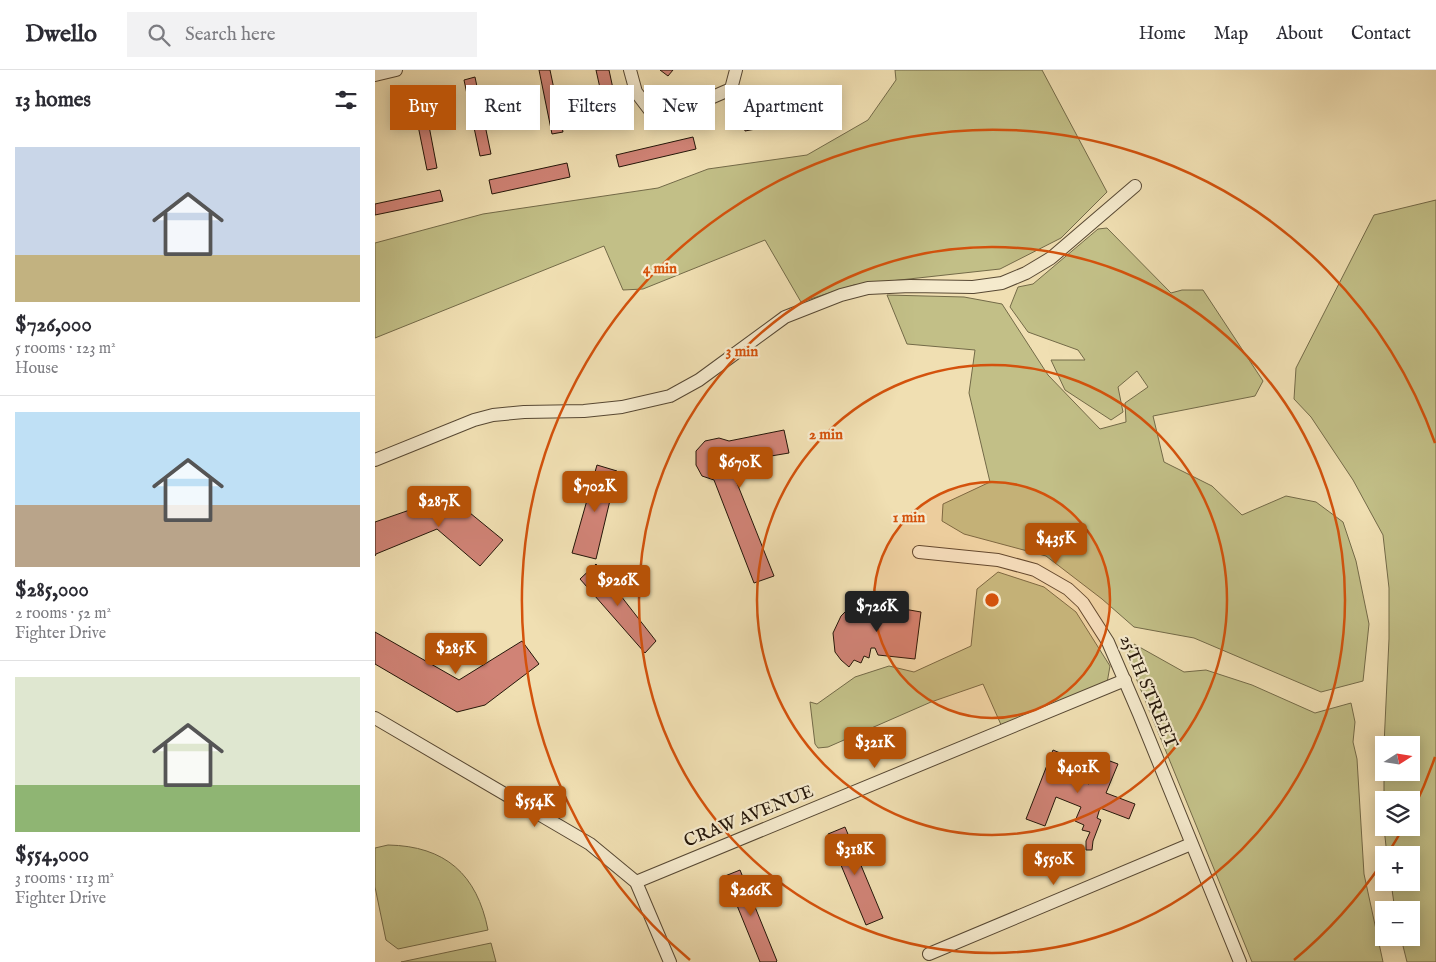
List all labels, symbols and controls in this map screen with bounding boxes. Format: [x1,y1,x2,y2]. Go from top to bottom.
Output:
search box [127,12,477,57]
text: Dwello [25,19,97,50]
icon: search [145,21,173,49]
text: Search here [185,23,275,47]
text: Home [1139,23,1186,46]
text: Map [1214,23,1248,46]
text: About [1276,23,1323,46]
text: Contact [1351,23,1411,46]
chip: Buy [390,85,456,130]
chip: Rent [466,85,540,130]
chip: Filters [550,85,634,130]
chip: New [644,85,715,130]
chip: Apartment [725,85,842,130]
icon: filters [332,86,360,114]
text: 13 homes [15,87,91,114]
icon: home [143,179,233,269]
text: 4 min [643,259,677,278]
text: $726,000 [15,312,92,339]
text: 5 rooms · 123 m² [15,339,116,359]
text: 3 min [726,342,758,361]
text: House [15,359,58,379]
text: 2 min [809,425,843,444]
icon: home [143,445,233,535]
pin: $670K [705,446,775,489]
text: $670K [719,453,761,473]
pin: $702K [560,470,630,513]
text: $702K [573,477,617,497]
pin: $287K [404,486,474,528]
text: $287K [418,492,460,512]
text: 1 min [893,508,925,527]
pin: $435K [1021,522,1091,565]
text: $435K [1036,529,1076,549]
pin: $926K [583,564,653,607]
text: $926K [597,571,639,591]
text: $285,000 [15,577,89,604]
pin: $726K [842,590,912,633]
centre of rings [983,591,1001,609]
text: $726K [856,597,898,617]
text: 2 rooms · 52 m² [15,604,111,624]
text: Fighter Drive [15,624,106,644]
pin: $285K [421,632,491,675]
street label: 25TH STREET [1114,632,1182,752]
text: $285K [436,639,476,659]
icon: home [143,710,233,800]
pin: $321K [840,726,910,769]
text: $321K [855,733,895,753]
north arrow [1375,736,1420,781]
map controls [1375,736,1420,946]
pin: $401K [1043,752,1113,794]
text: $401K [1057,758,1099,778]
street label: CRAW AVENUE [681,781,817,853]
pin: $554K [500,786,570,828]
button: layers [1375,791,1420,836]
text: $554K [515,792,555,812]
pin: $318K [820,834,890,876]
text: $318K [836,840,874,860]
text: $554,000 [15,842,89,869]
pin: $550K [1019,844,1089,886]
button: + [1375,846,1420,891]
text: $550K [1034,850,1074,870]
text: 3 rooms · 113 m² [15,869,114,889]
pin: $266K [716,874,786,917]
text: $266K [730,881,772,901]
text: Fighter Drive [15,889,106,909]
button: − [1375,901,1420,946]

